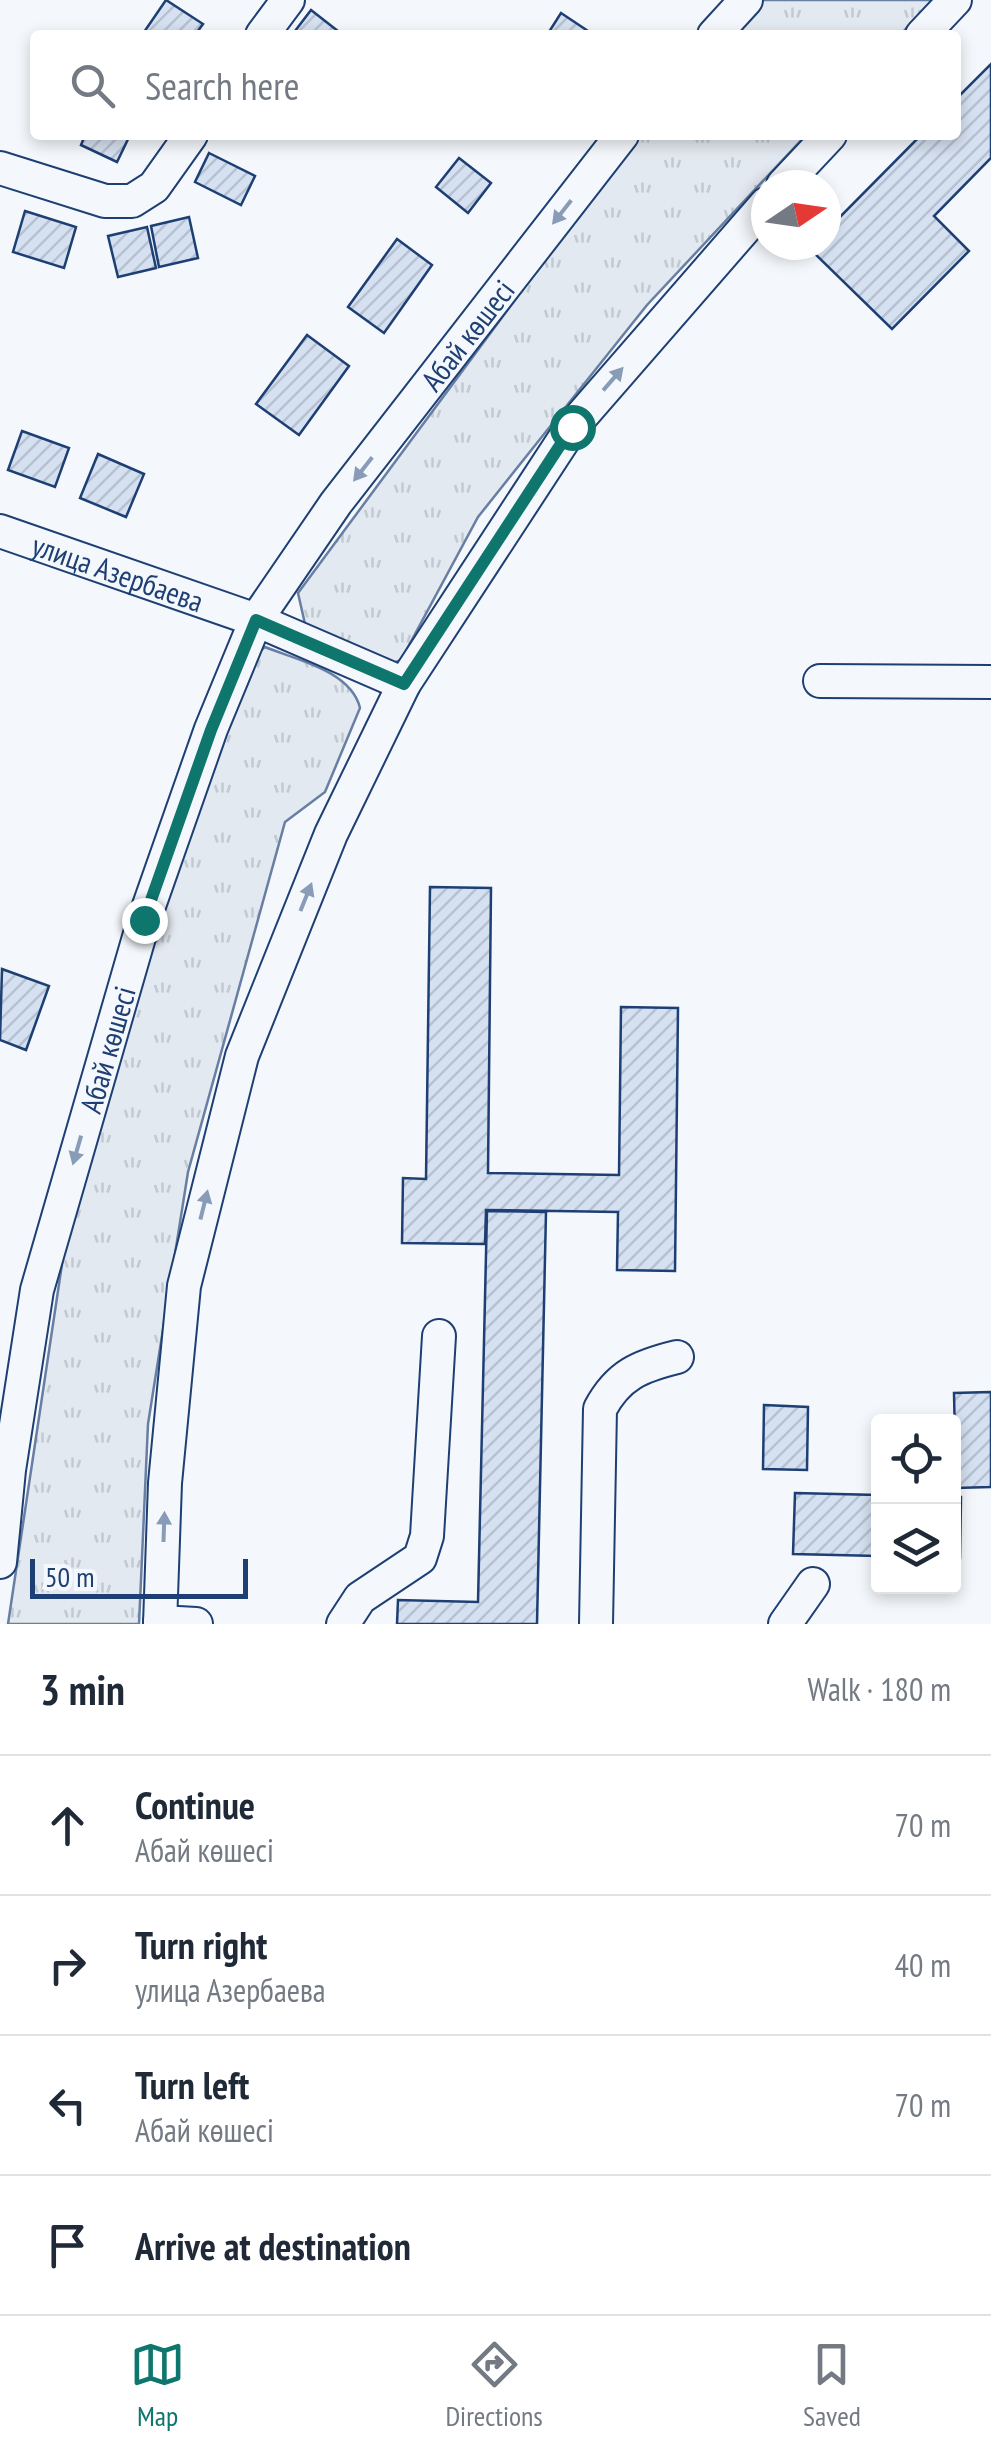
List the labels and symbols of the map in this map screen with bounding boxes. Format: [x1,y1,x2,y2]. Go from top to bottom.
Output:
north arrow [751,170,841,260]
one-way arrow [553,199,573,225]
street label: Абай көшесі [411,271,522,398]
one-way arrow [602,367,624,392]
route start [550,405,596,451]
one-way arrow [353,456,374,481]
street label: улица Азербаева [27,524,209,620]
one-way arrow [298,882,314,912]
route end [122,898,168,944]
street label: Абай көшесі [70,981,143,1117]
one-way arrow [69,1135,85,1166]
one-way arrow [197,1189,212,1220]
one-way arrow [156,1510,172,1542]
scale bar [30,1554,248,1598]

